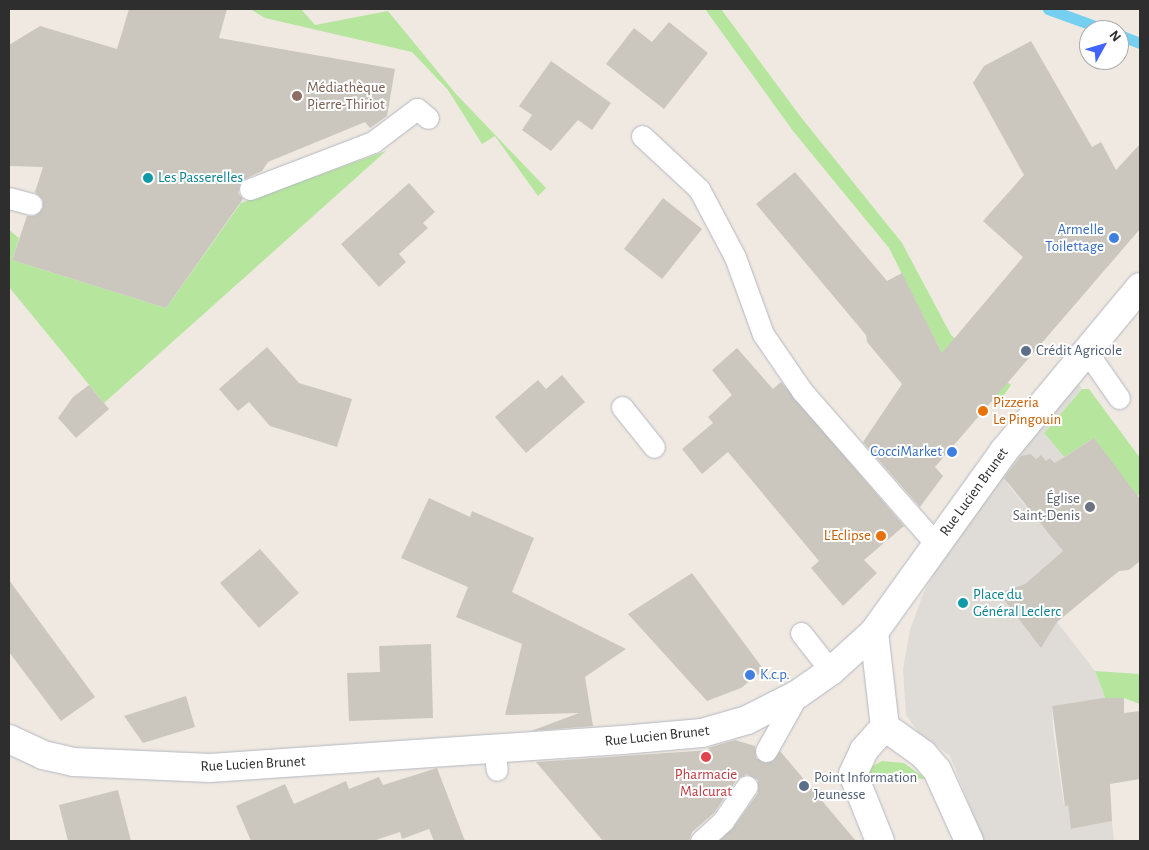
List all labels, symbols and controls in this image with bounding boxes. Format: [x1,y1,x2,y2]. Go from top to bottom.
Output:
north arrow [1079,20,1129,70]
text: N [1106,28,1123,44]
place label: Médiathèque Pierre-Thiriot [307,78,385,113]
marker: Médiathèque Pierre-Thiriot [291,90,303,102]
place label: Les Passerelles [158,169,243,187]
marker: Les Passerelles [142,172,154,184]
place label: Armelle Toilettage [1045,220,1104,255]
marker: Armelle Toilettage [1108,232,1120,244]
place label: Crédit Agricole [1036,342,1122,360]
marker: Crédit Agricole [1020,345,1032,357]
place label: Pizzeria Le Pingouin [993,393,1061,428]
marker: Pizzeria Le Pingouin [977,405,989,417]
place label: CocciMarket [870,443,942,461]
street label: Rue Lucien Brunet [936,444,1012,540]
marker: CocciMarket [946,446,958,458]
place label: Église Saint-Denis [1013,489,1080,524]
marker: Église Saint-Denis [1084,501,1096,513]
place label: L'Eclipse [824,527,871,545]
marker: L'Eclipse [875,530,887,542]
place label: Place du Général Leclerc [973,585,1061,620]
marker: Place du Général Leclerc [957,597,969,609]
place label: K.c.p. [760,666,790,684]
marker: K.c.p. [744,669,756,681]
street label: Rue Lucien Brunet [604,722,710,750]
marker: Pharmacie Malcurat [700,751,712,763]
street label: Rue Lucien Brunet [200,752,306,776]
place label: Pharmacie Malcurat [675,765,737,800]
place label: Point Information Jeunesse [814,768,917,803]
marker: Point Information Jeunesse [798,780,810,792]

